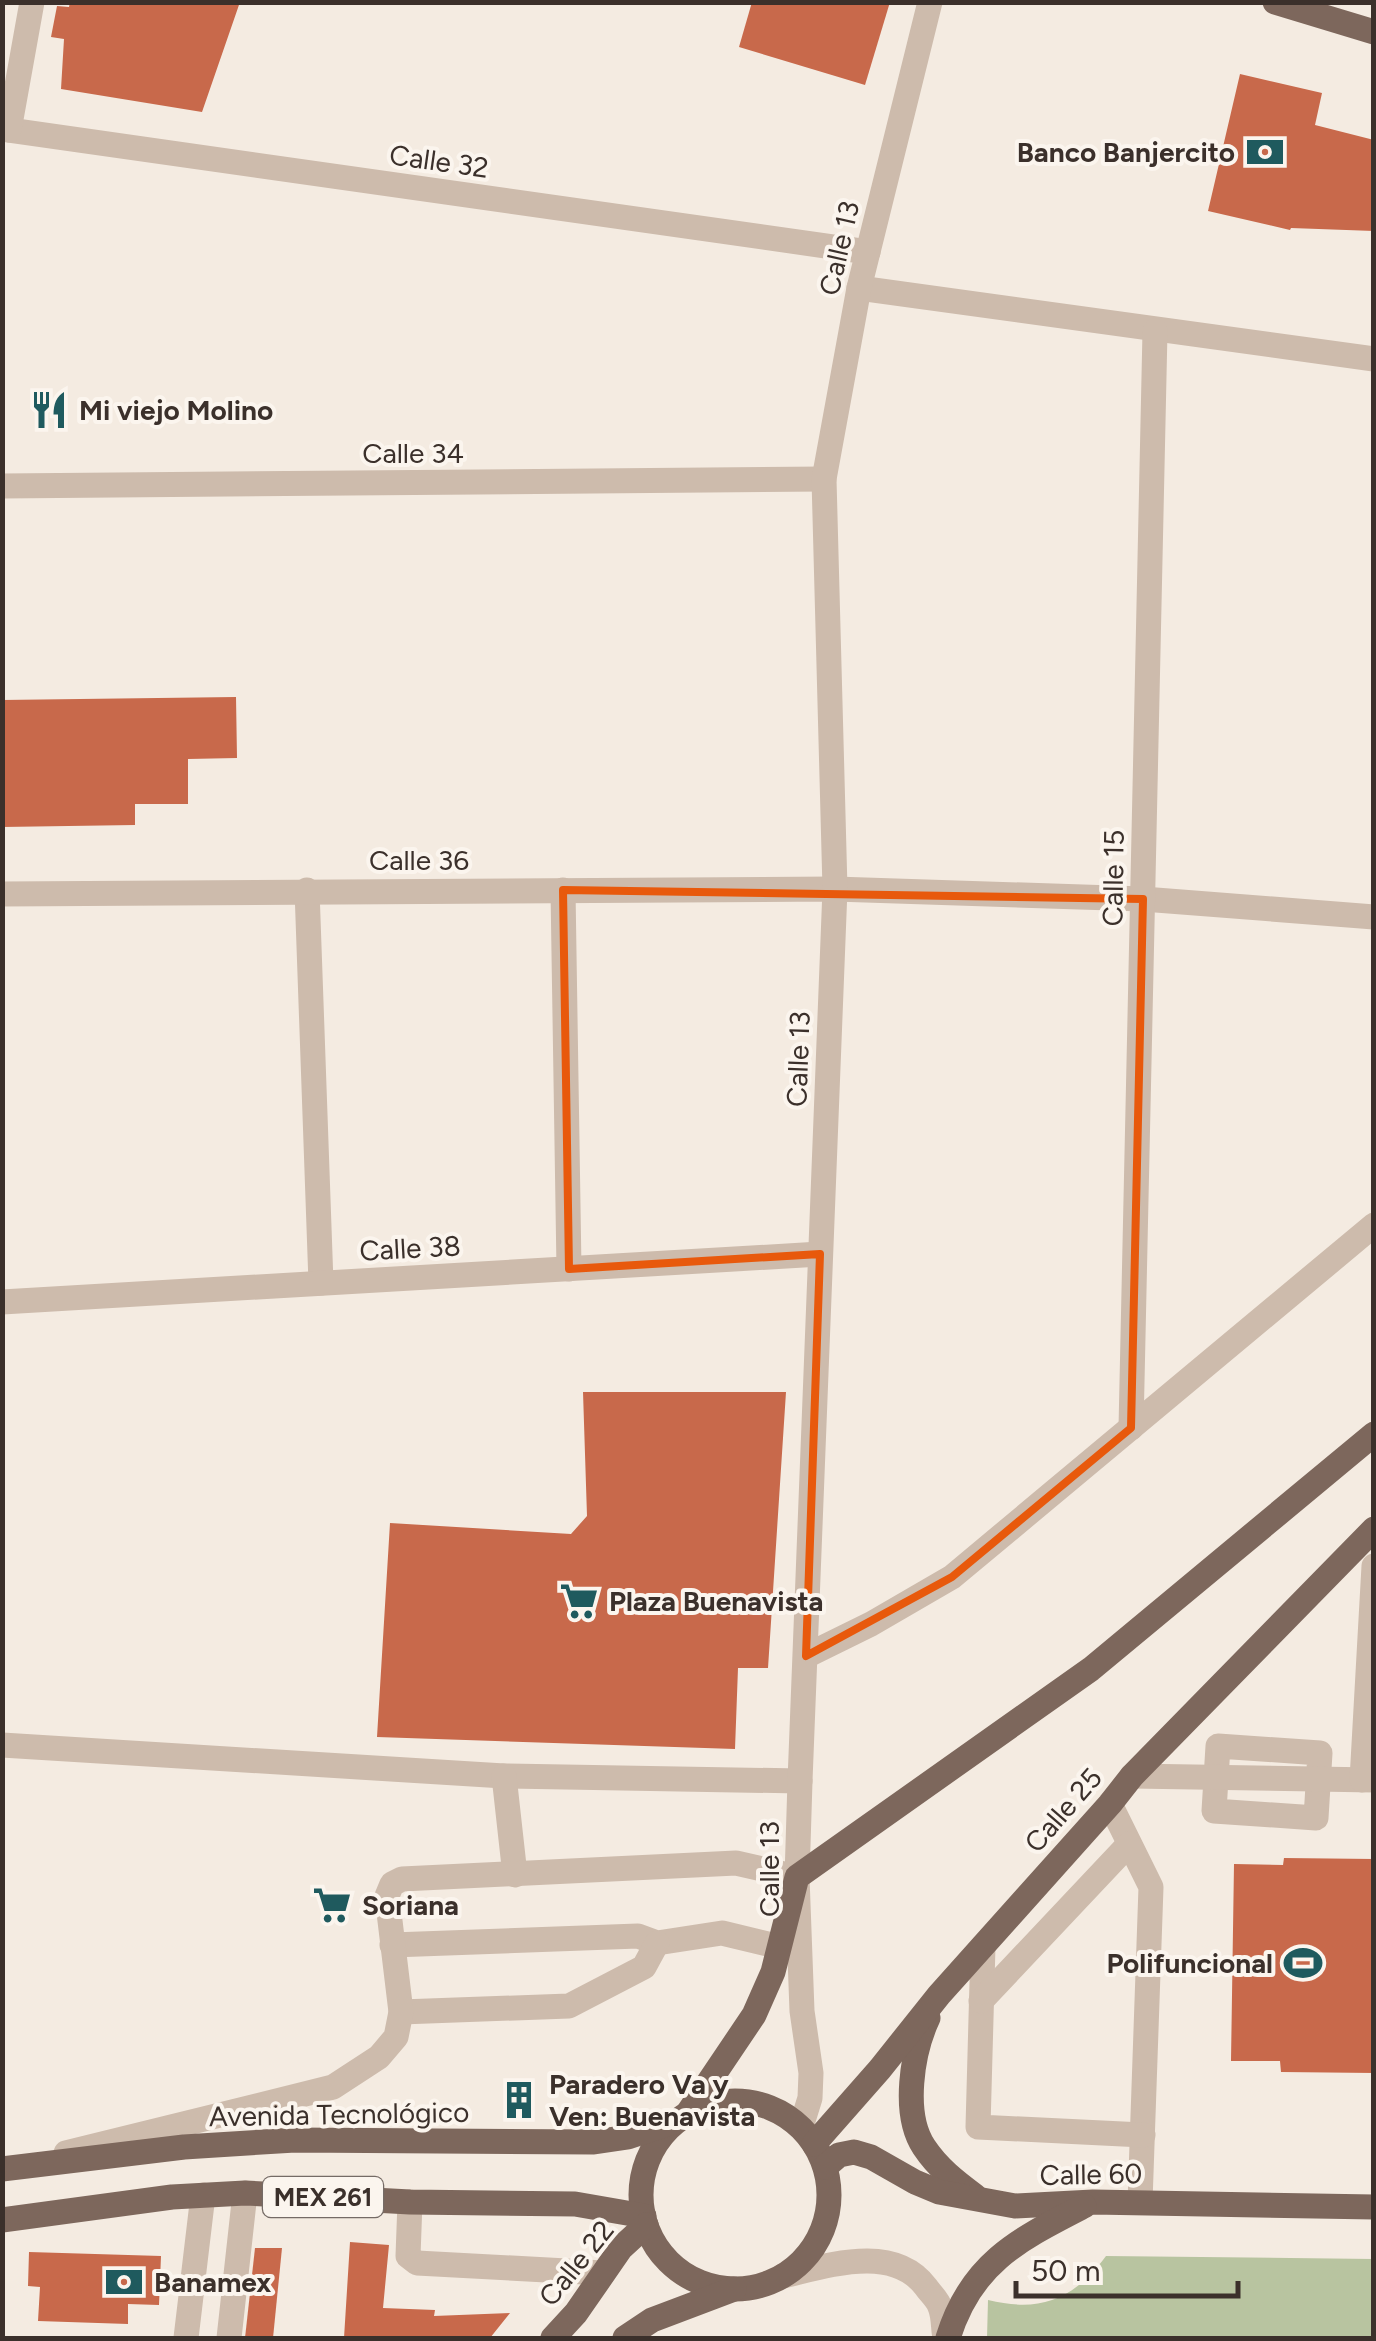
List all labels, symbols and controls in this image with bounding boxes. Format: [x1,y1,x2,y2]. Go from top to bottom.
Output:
bank icon: Banco Banjercito [1244,131,1286,173]
place label: Banco Banjercito [1017,135,1235,169]
street label: Calle 32 [387,137,491,185]
street label: Calle 13 [812,198,866,298]
restaurant icon: Mi viejo Molino [28,389,70,431]
place label: Mi viejo Molino [79,393,273,427]
street label: Calle 34 [362,436,464,470]
street label: Calle 15 [1095,829,1131,927]
street label: Calle 36 [369,843,469,877]
street label: Calle 13 [779,1011,817,1107]
street label: Calle 38 [358,1228,462,1268]
supermarket icon: Plaza Buenavista [558,1580,600,1622]
place label: Plaza Buenavista [609,1584,824,1618]
street label: Calle 25 [1017,1761,1109,1859]
street label: Calle 13 [752,1821,786,1917]
supermarket icon: Soriana [311,1884,353,1926]
place label: Soriana [362,1888,459,1922]
sports icon: Polifuncional [1282,1942,1324,1984]
place label: Polifuncional [1106,1946,1273,1980]
place label: Paradero Va y Ven: Buenavista [549,2067,755,2133]
building icon: Paradero Va y Ven: Buenavista [498,2079,540,2121]
street label: Avenida Tecnológico [208,2095,470,2133]
street label: Calle 60 [1039,2156,1143,2192]
road number: MEX 261 [263,2177,383,2217]
street label: Calle 22 [531,2213,621,2313]
scale bar [1016,2236,1238,2298]
text: 50 m [1031,2252,1100,2289]
bank icon: Banamex [103,2261,145,2303]
place label: Banamex [154,2265,271,2299]

